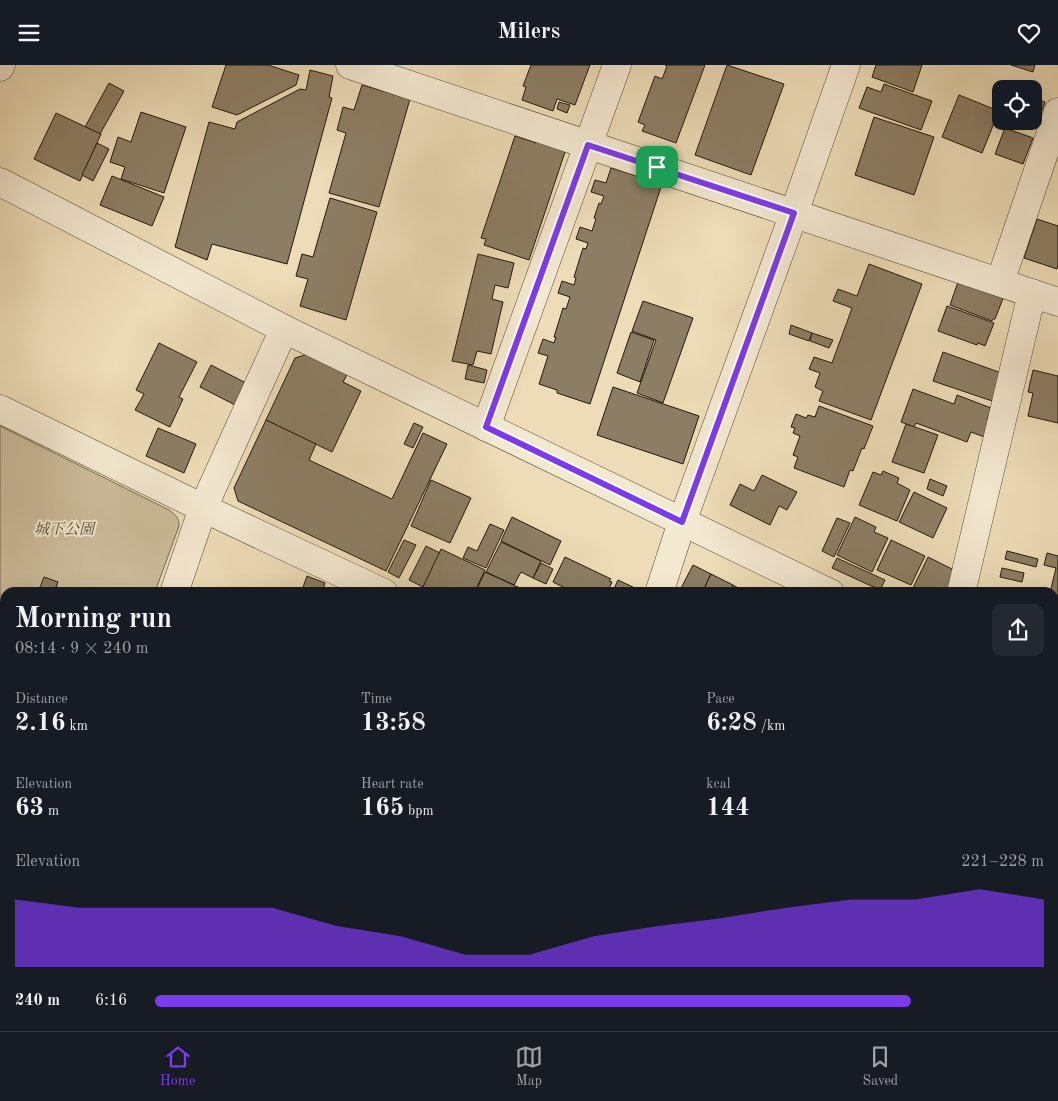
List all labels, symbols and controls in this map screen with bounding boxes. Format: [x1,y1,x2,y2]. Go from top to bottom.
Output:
icon: menu [15,19,43,47]
icon: heart [1015,19,1043,47]
text: Milers [498,21,560,43]
map controls [992,80,1042,130]
button: locate [992,80,1042,130]
pin [636,146,678,188]
icon: arrive [643,153,671,181]
park label: 城下公園 [34,521,97,538]
button: share [992,604,1044,656]
text: Morning run [15,606,172,634]
text: 08:14 · 9 × 240 m [15,641,148,657]
text: Distance [15,692,68,706]
text: Time [361,692,392,706]
text: Pace [706,692,735,706]
text: 2.16 [15,711,66,736]
text: 13:58 [361,711,426,736]
text: 6:28 [706,711,757,736]
text: km [66,719,88,733]
text: /km [757,719,785,733]
text: Elevation [15,777,72,791]
text: Heart rate [361,777,424,791]
text: kcal [706,777,730,791]
text: 63 [15,796,44,821]
text: 165 [361,796,404,821]
text: 144 [706,796,750,821]
text: m [44,804,59,818]
text: bpm [404,804,434,818]
text: Elevation [15,854,80,870]
text: 221–228 m [961,854,1044,870]
text: 240 m [15,993,60,1009]
text: 6:16 [95,993,127,1009]
tab: Home [160,1043,195,1090]
tab: Map [515,1043,543,1090]
tab: Saved [863,1043,898,1090]

